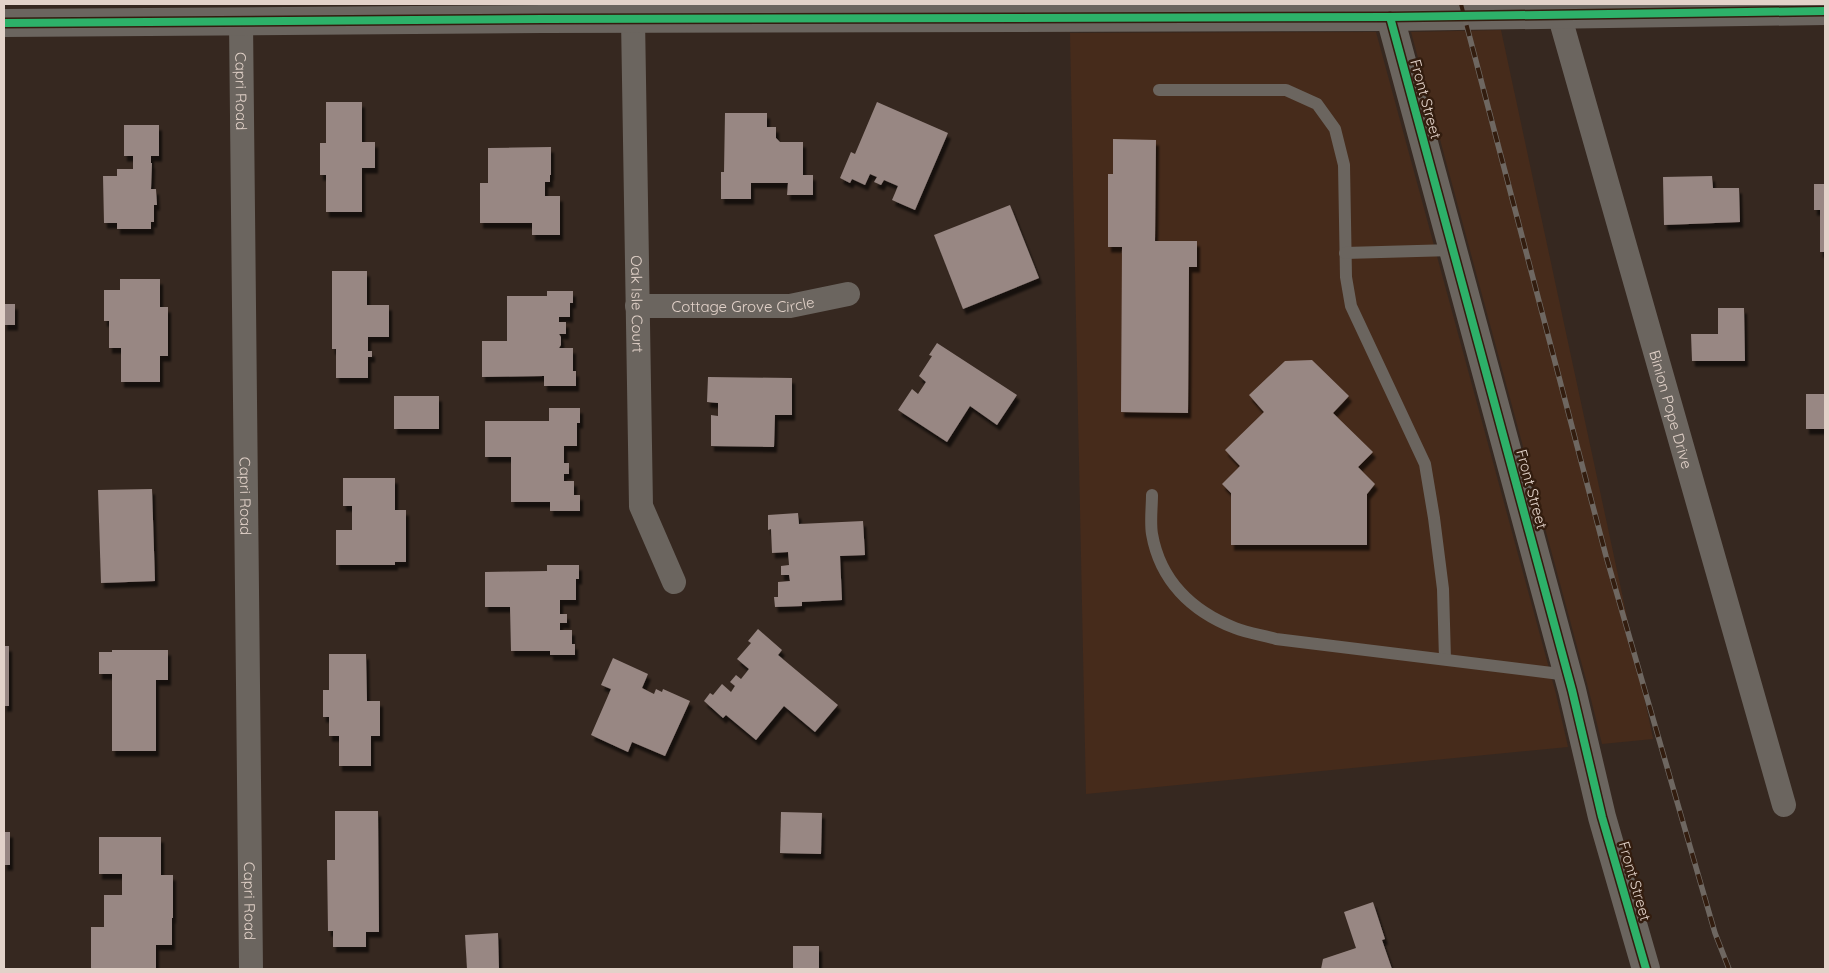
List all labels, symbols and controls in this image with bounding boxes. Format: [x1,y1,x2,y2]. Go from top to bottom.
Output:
street label: Capri Road [232,52,252,130]
street label: Front Street [1406,57,1446,141]
street label: Oak Isle Court [627,255,648,353]
street label: Cottage Grove Circle [671,292,816,316]
street label: Binion Pope Drive [1646,348,1697,471]
street label: Front Street [1512,447,1552,531]
street label: Capri Road [236,457,256,535]
street label: Front Street [1615,839,1655,923]
street label: Capri Road [240,862,260,940]

